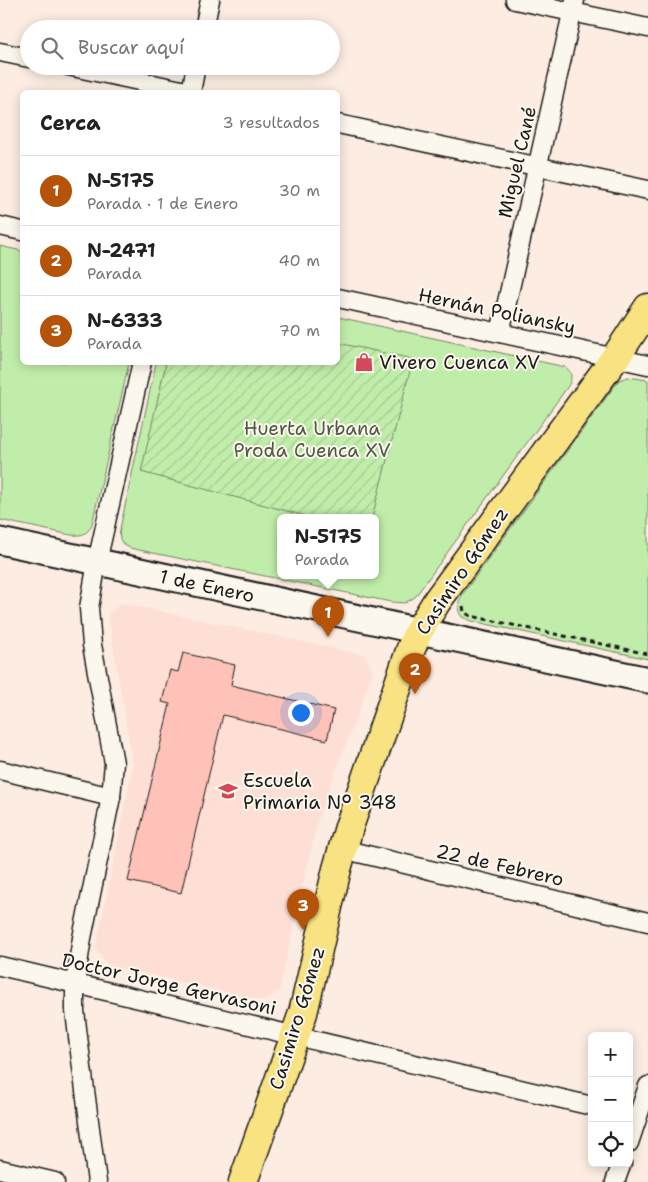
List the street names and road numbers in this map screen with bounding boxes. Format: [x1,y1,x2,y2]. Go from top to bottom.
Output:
street label: Miguel Cané [492,104,542,220]
street label: Hernán Poliansky [416,282,578,340]
street label: Casimiro Gómez [410,502,514,640]
street label: 1 de Enero [157,564,257,608]
street label: 22 de Febrero [434,838,566,892]
street label: Casimiro Gómez [263,943,331,1093]
street label: Doctor Jorge Gervasoni [59,947,279,1021]

